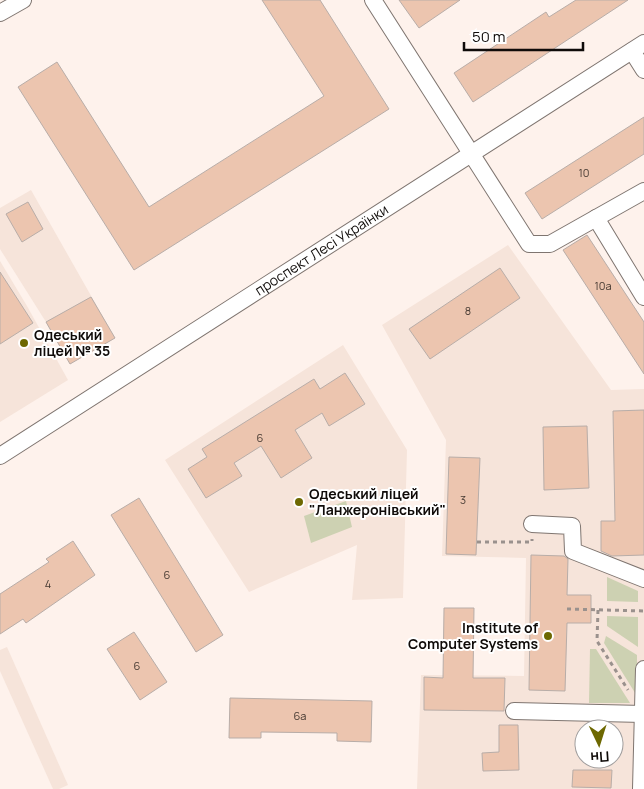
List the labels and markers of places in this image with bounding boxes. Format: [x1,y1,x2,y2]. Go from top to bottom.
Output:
place label: Одеський ліцей № 35 [34,325,110,360]
marker: Одеський ліцей № 35 [18,337,30,349]
place label: Одеський ліцей "Ланжеронівський" [309,484,446,519]
marker: Одеський ліцей "Ланжеронівський" [293,496,305,508]
place label: Institute of Computer Systems [408,618,539,653]
marker: Institute of Computer Systems [542,630,554,642]

